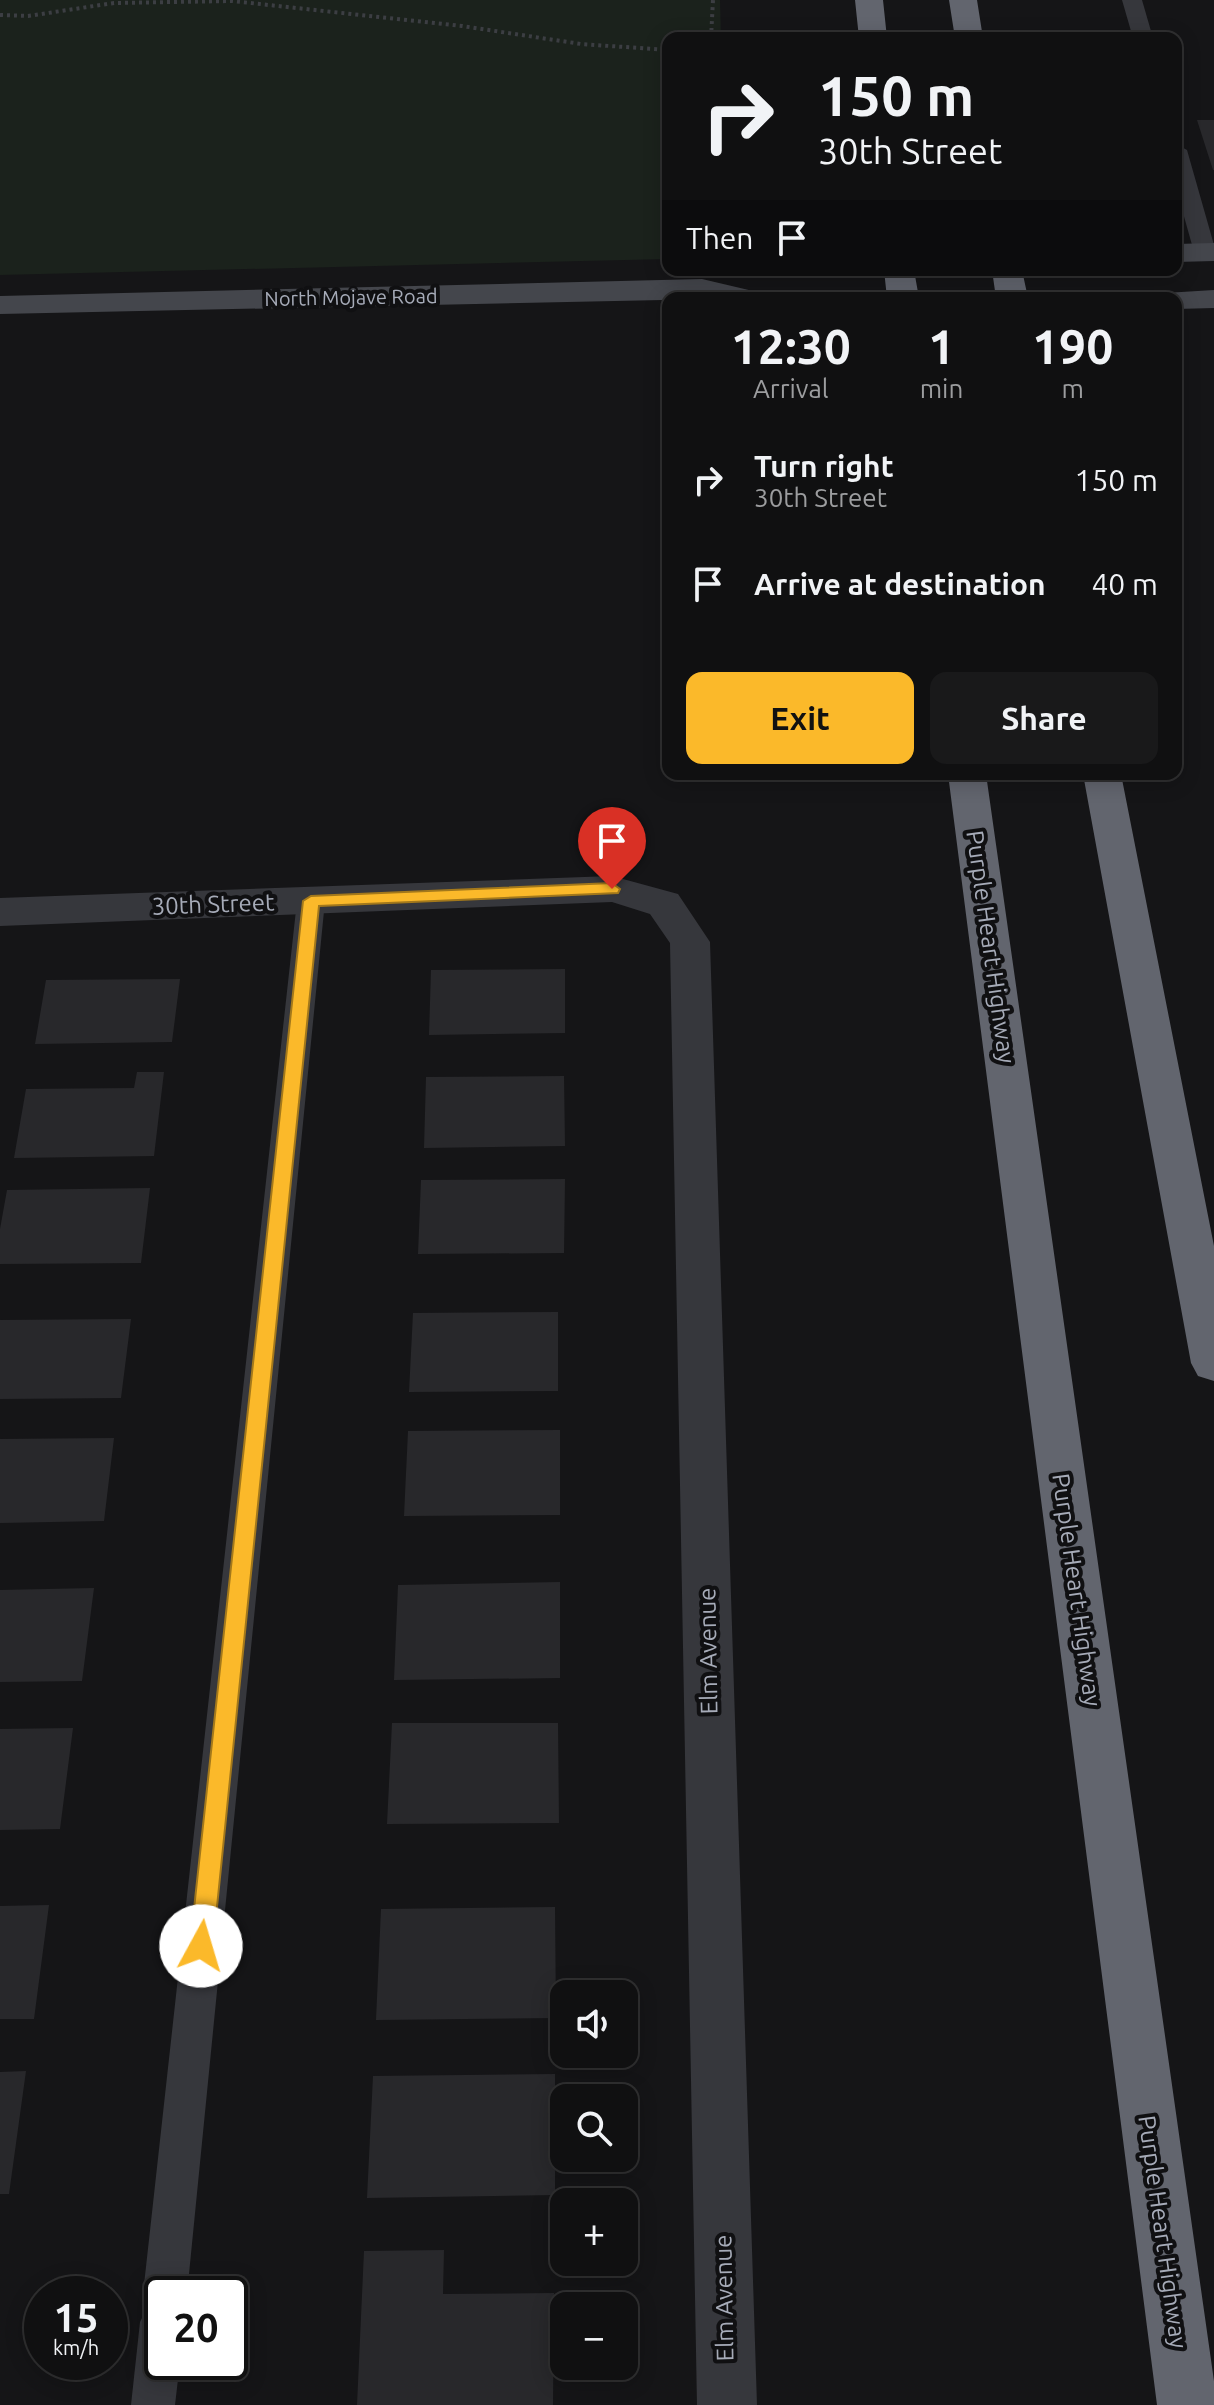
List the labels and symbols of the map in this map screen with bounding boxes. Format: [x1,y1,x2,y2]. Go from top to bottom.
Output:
street label: North Mojave Road [264,284,438,310]
pin [578,807,646,889]
street label: Purple Heart Highway [961,829,1021,1066]
street label: 30th Street [151,888,275,920]
street label: Purple Heart Highway [1047,1472,1107,1709]
street label: Elm Avenue [693,1587,723,1715]
position arrow [159,1904,243,1988]
street label: Purple Heart Highway [1133,2114,1193,2351]
street label: Elm Avenue [709,2234,739,2362]
speed limit sign: 20 [144,2276,248,2380]

